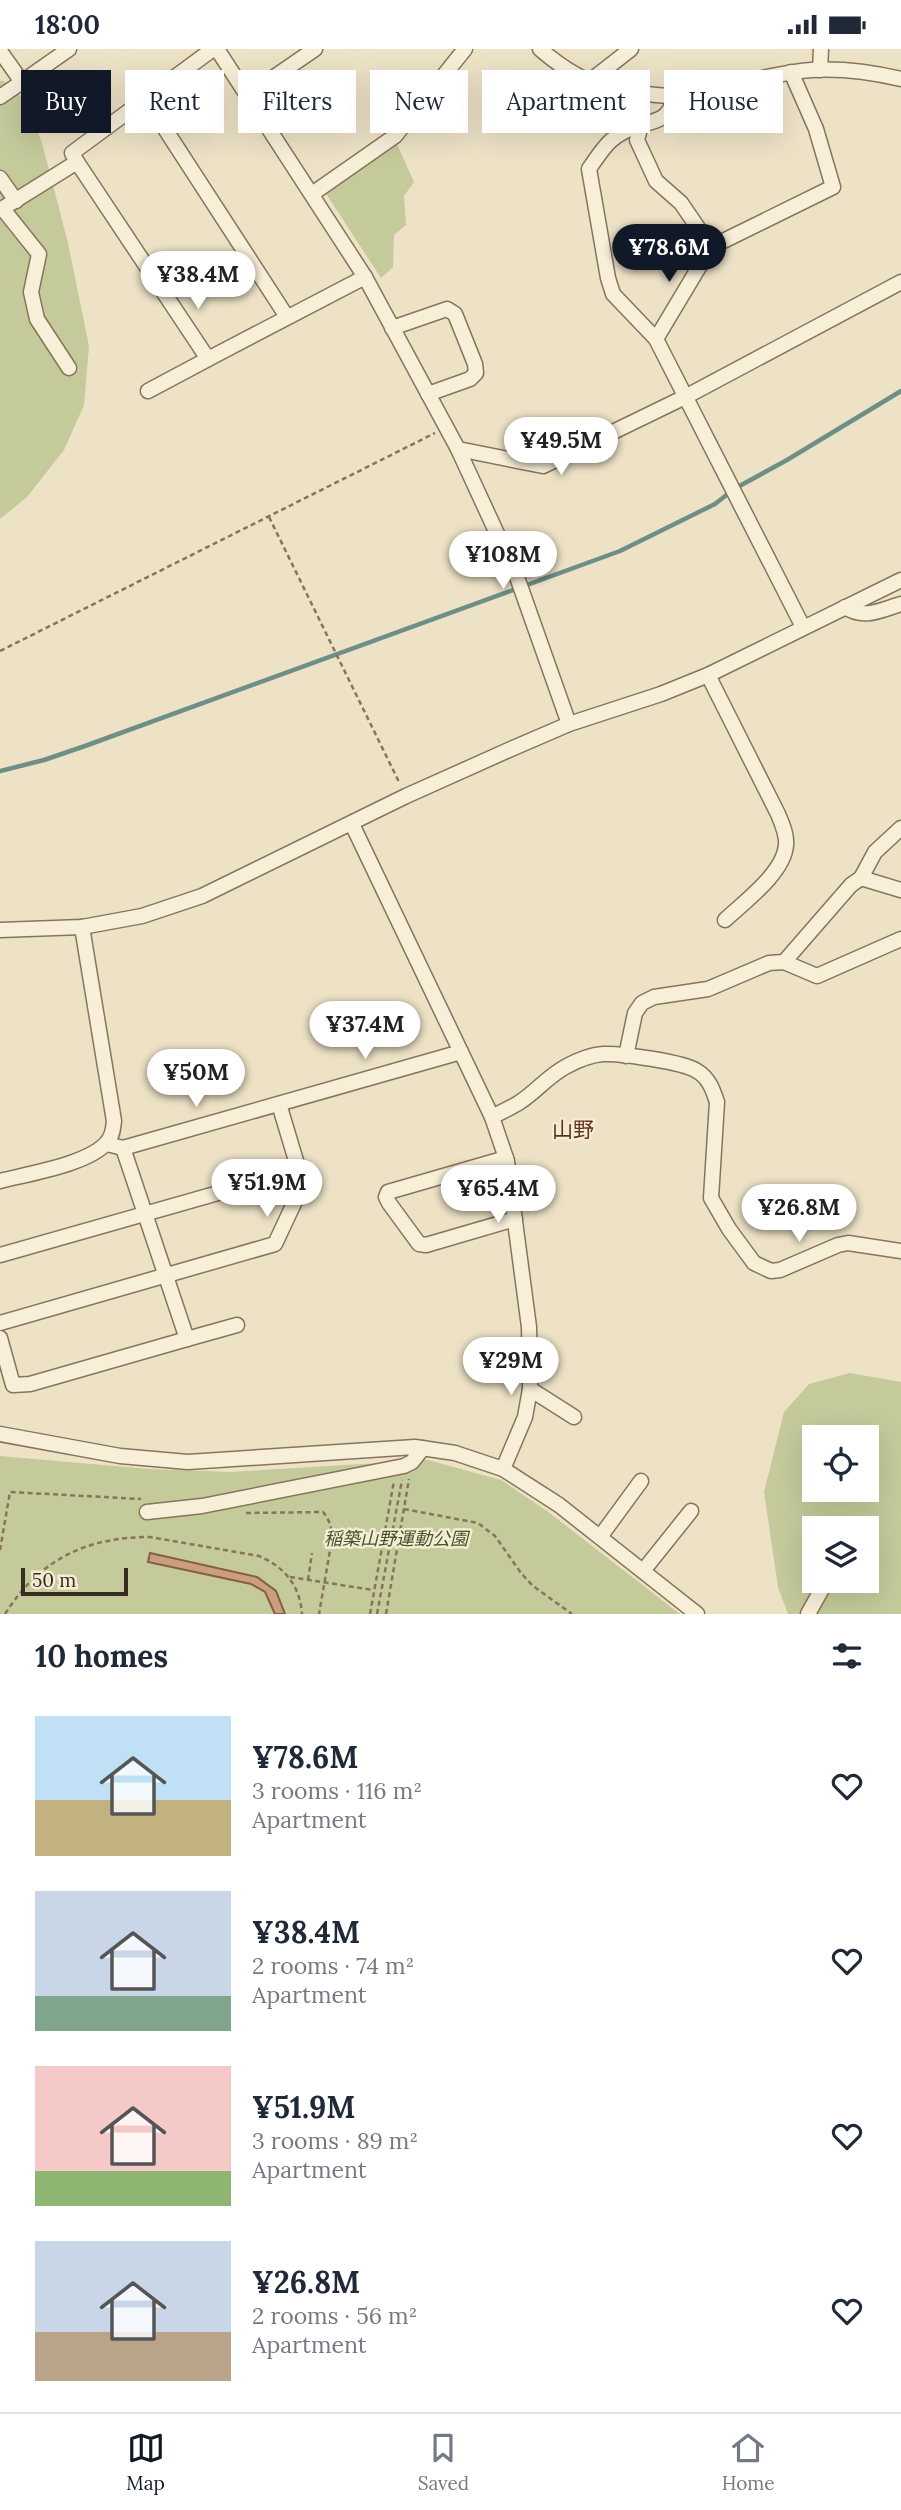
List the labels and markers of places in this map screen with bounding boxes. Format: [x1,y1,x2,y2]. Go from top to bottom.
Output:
pin: ¥78.6M [612,225,726,284]
pin: ¥38.4M [141,251,255,311]
pin: ¥49.5M [504,417,618,477]
pin: ¥108M [454,531,552,591]
pin: ¥37.4M [308,1002,422,1061]
pin: ¥50M [155,1049,237,1109]
pin: ¥51.9M [210,1159,324,1219]
pin: ¥65.4M [441,1165,555,1225]
pin: ¥26.8M [742,1185,856,1244]
pin: ¥29M [470,1337,552,1397]

